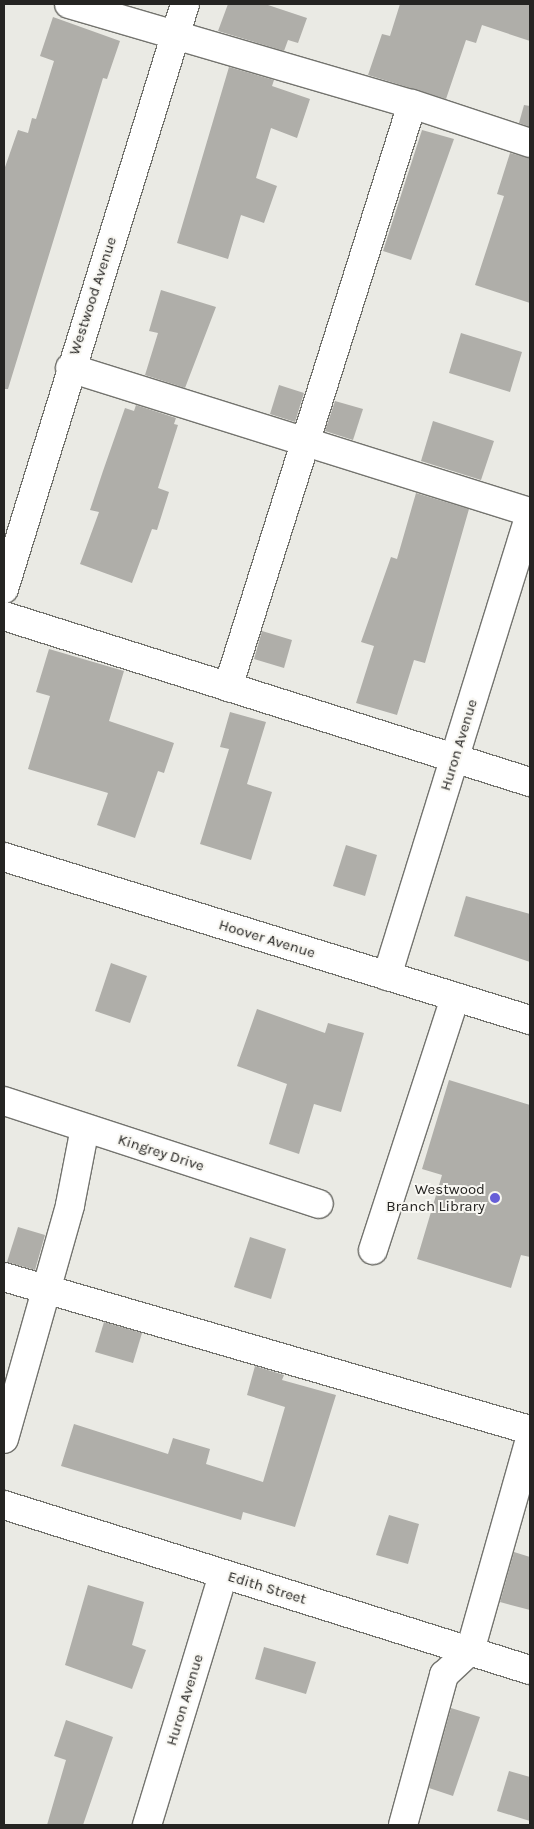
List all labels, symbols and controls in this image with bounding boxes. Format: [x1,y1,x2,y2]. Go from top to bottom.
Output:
street label: Westwood Avenue [65,235,121,357]
street label: Huron Avenue [437,697,481,793]
street label: Hoover Avenue [217,916,317,962]
street label: Kingrey Drive [116,1131,206,1175]
place label: Westwood Branch Library [386,1180,485,1215]
marker: Westwood Branch Library [489,1192,501,1204]
street label: Edith Street [226,1568,308,1608]
street label: Huron Avenue [163,1652,207,1748]

